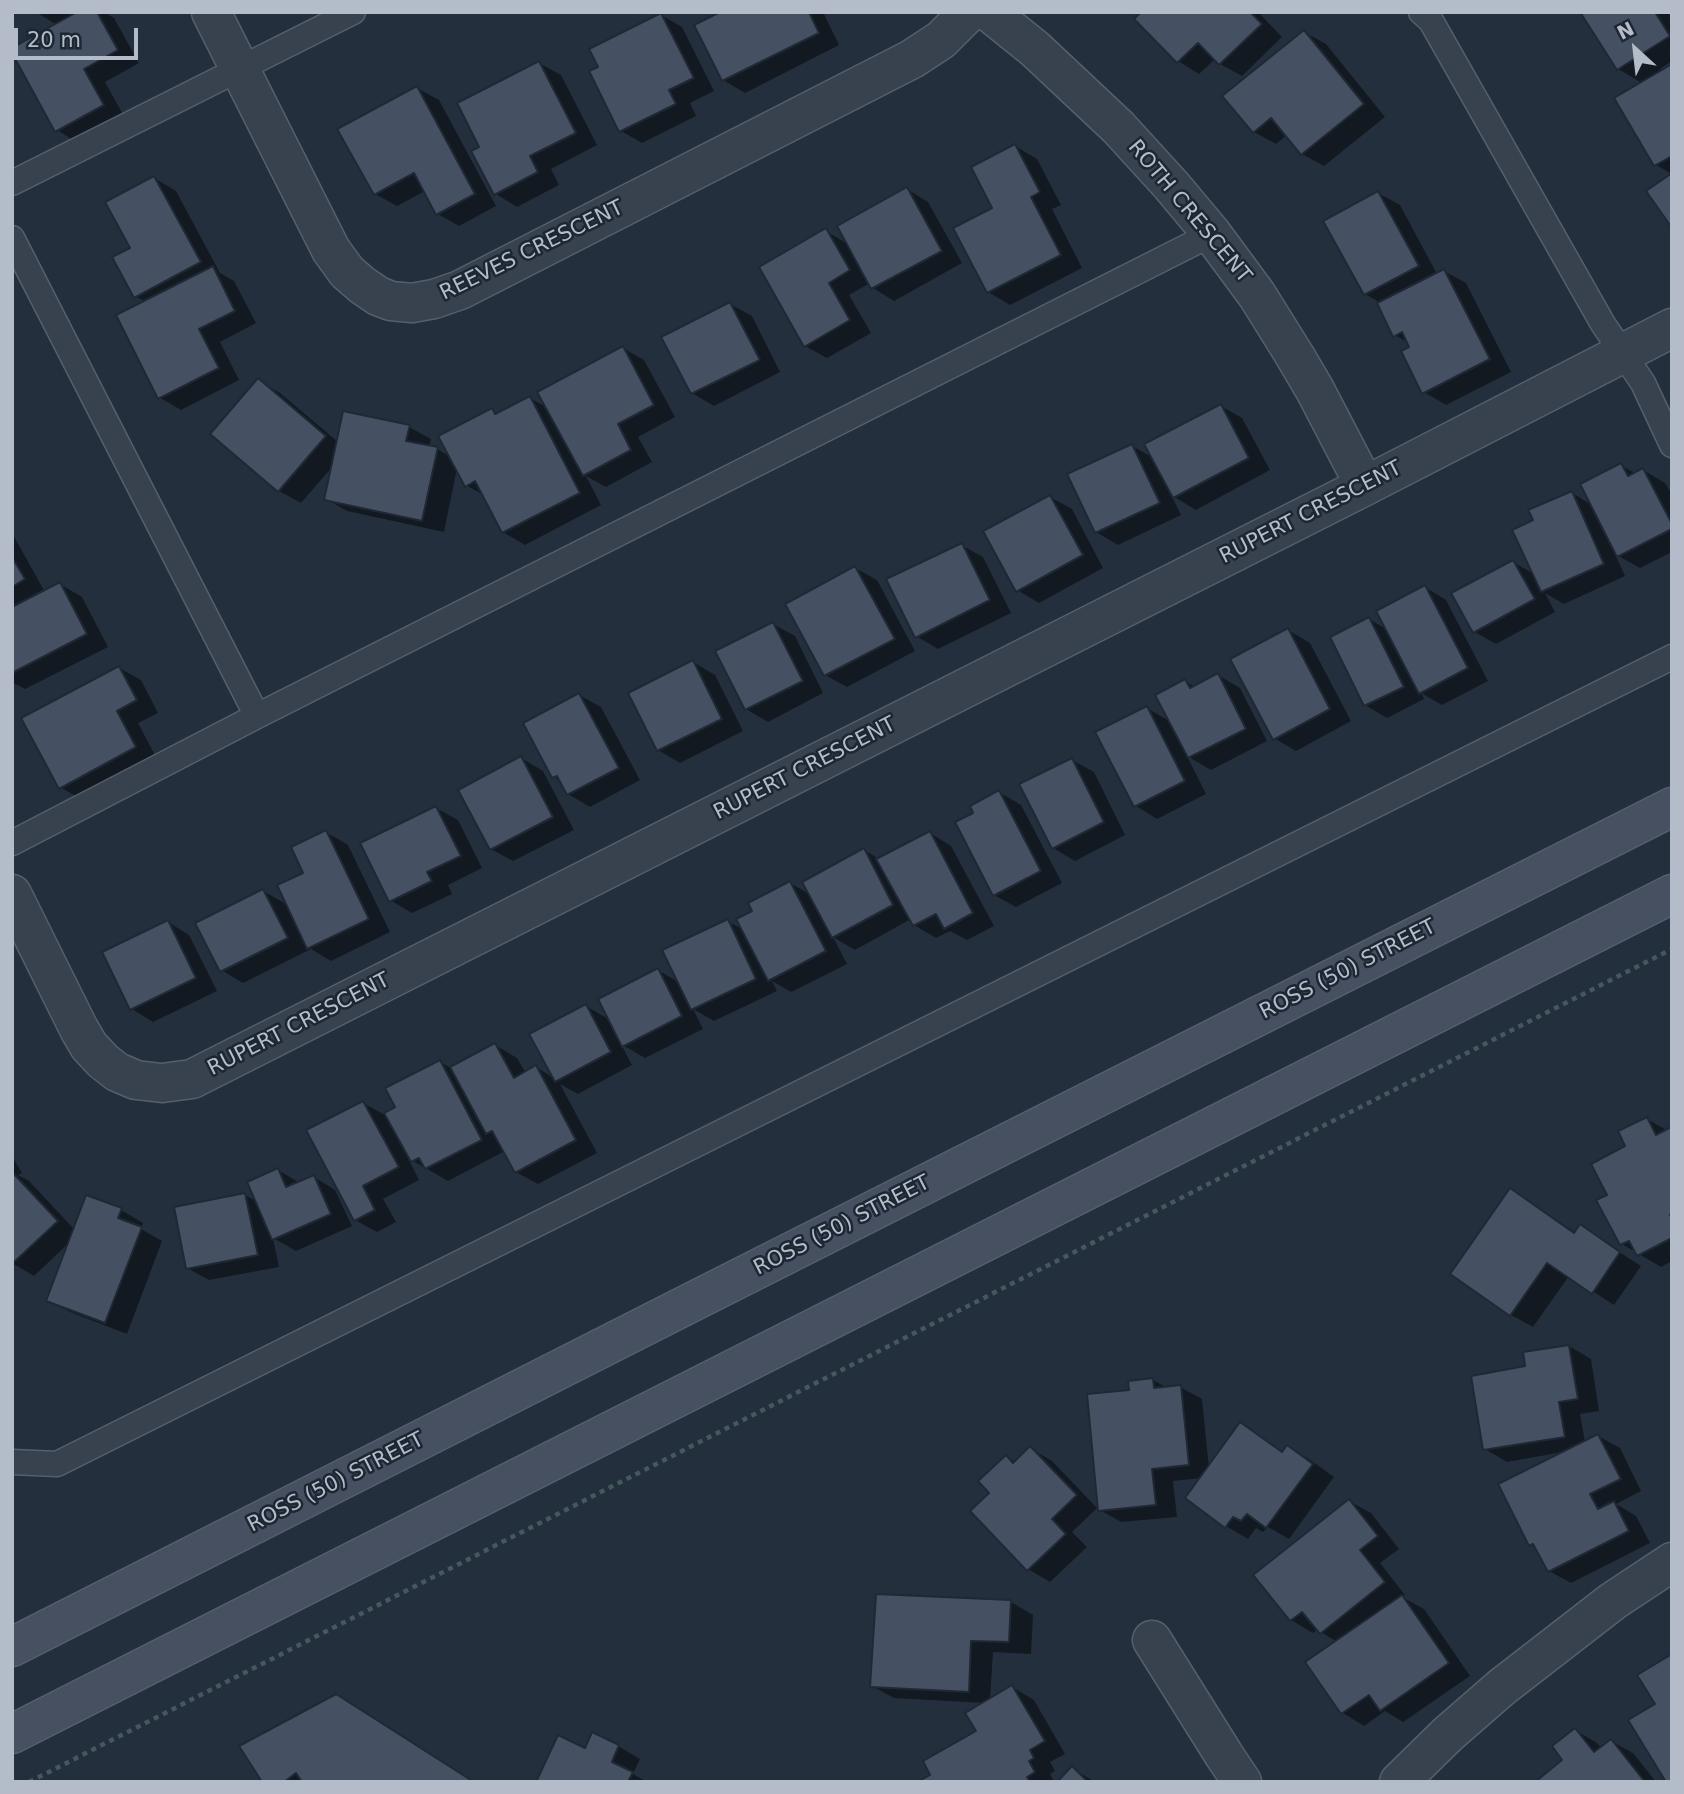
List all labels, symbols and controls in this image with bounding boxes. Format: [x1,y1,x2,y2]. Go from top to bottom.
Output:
scale bar [18,14,142,58]
north arrow [1600,14,1670,84]
text: N [1613,17,1638,44]
text: 20 m [27,28,81,52]
street label: ROTH CRESCENT [1122,135,1256,289]
street label: REEVES CRESCENT [436,196,628,306]
street label: RUPERT CRESCENT [1216,456,1406,570]
street label: RUPERT CRESCENT [710,712,900,826]
street label: ROSS (50) STREET [1256,915,1440,1025]
street label: RUPERT CRESCENT [204,968,394,1082]
street label: ROSS (50) STREET [750,1171,934,1281]
street label: ROSS (50) STREET [244,1428,428,1538]

